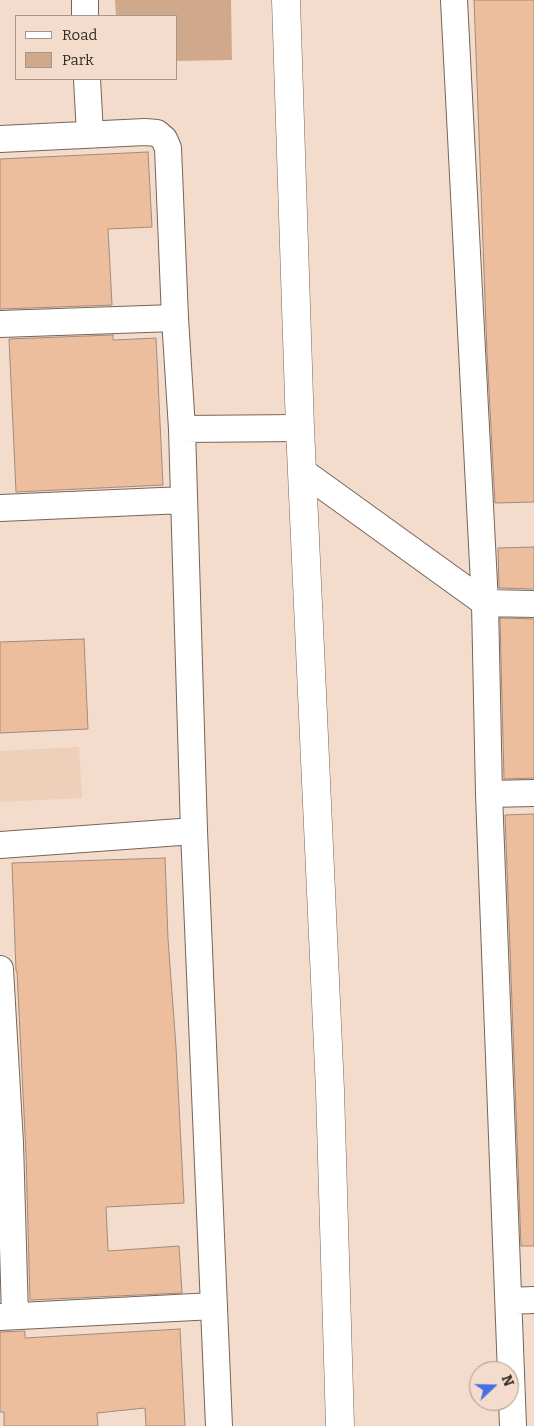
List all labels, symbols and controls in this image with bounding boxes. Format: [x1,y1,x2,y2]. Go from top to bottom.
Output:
legend [15,15,178,80]
text: Road [62,26,97,44]
text: Park [62,51,94,69]
north arrow [469,1361,519,1411]
text: N [498,1373,517,1389]

